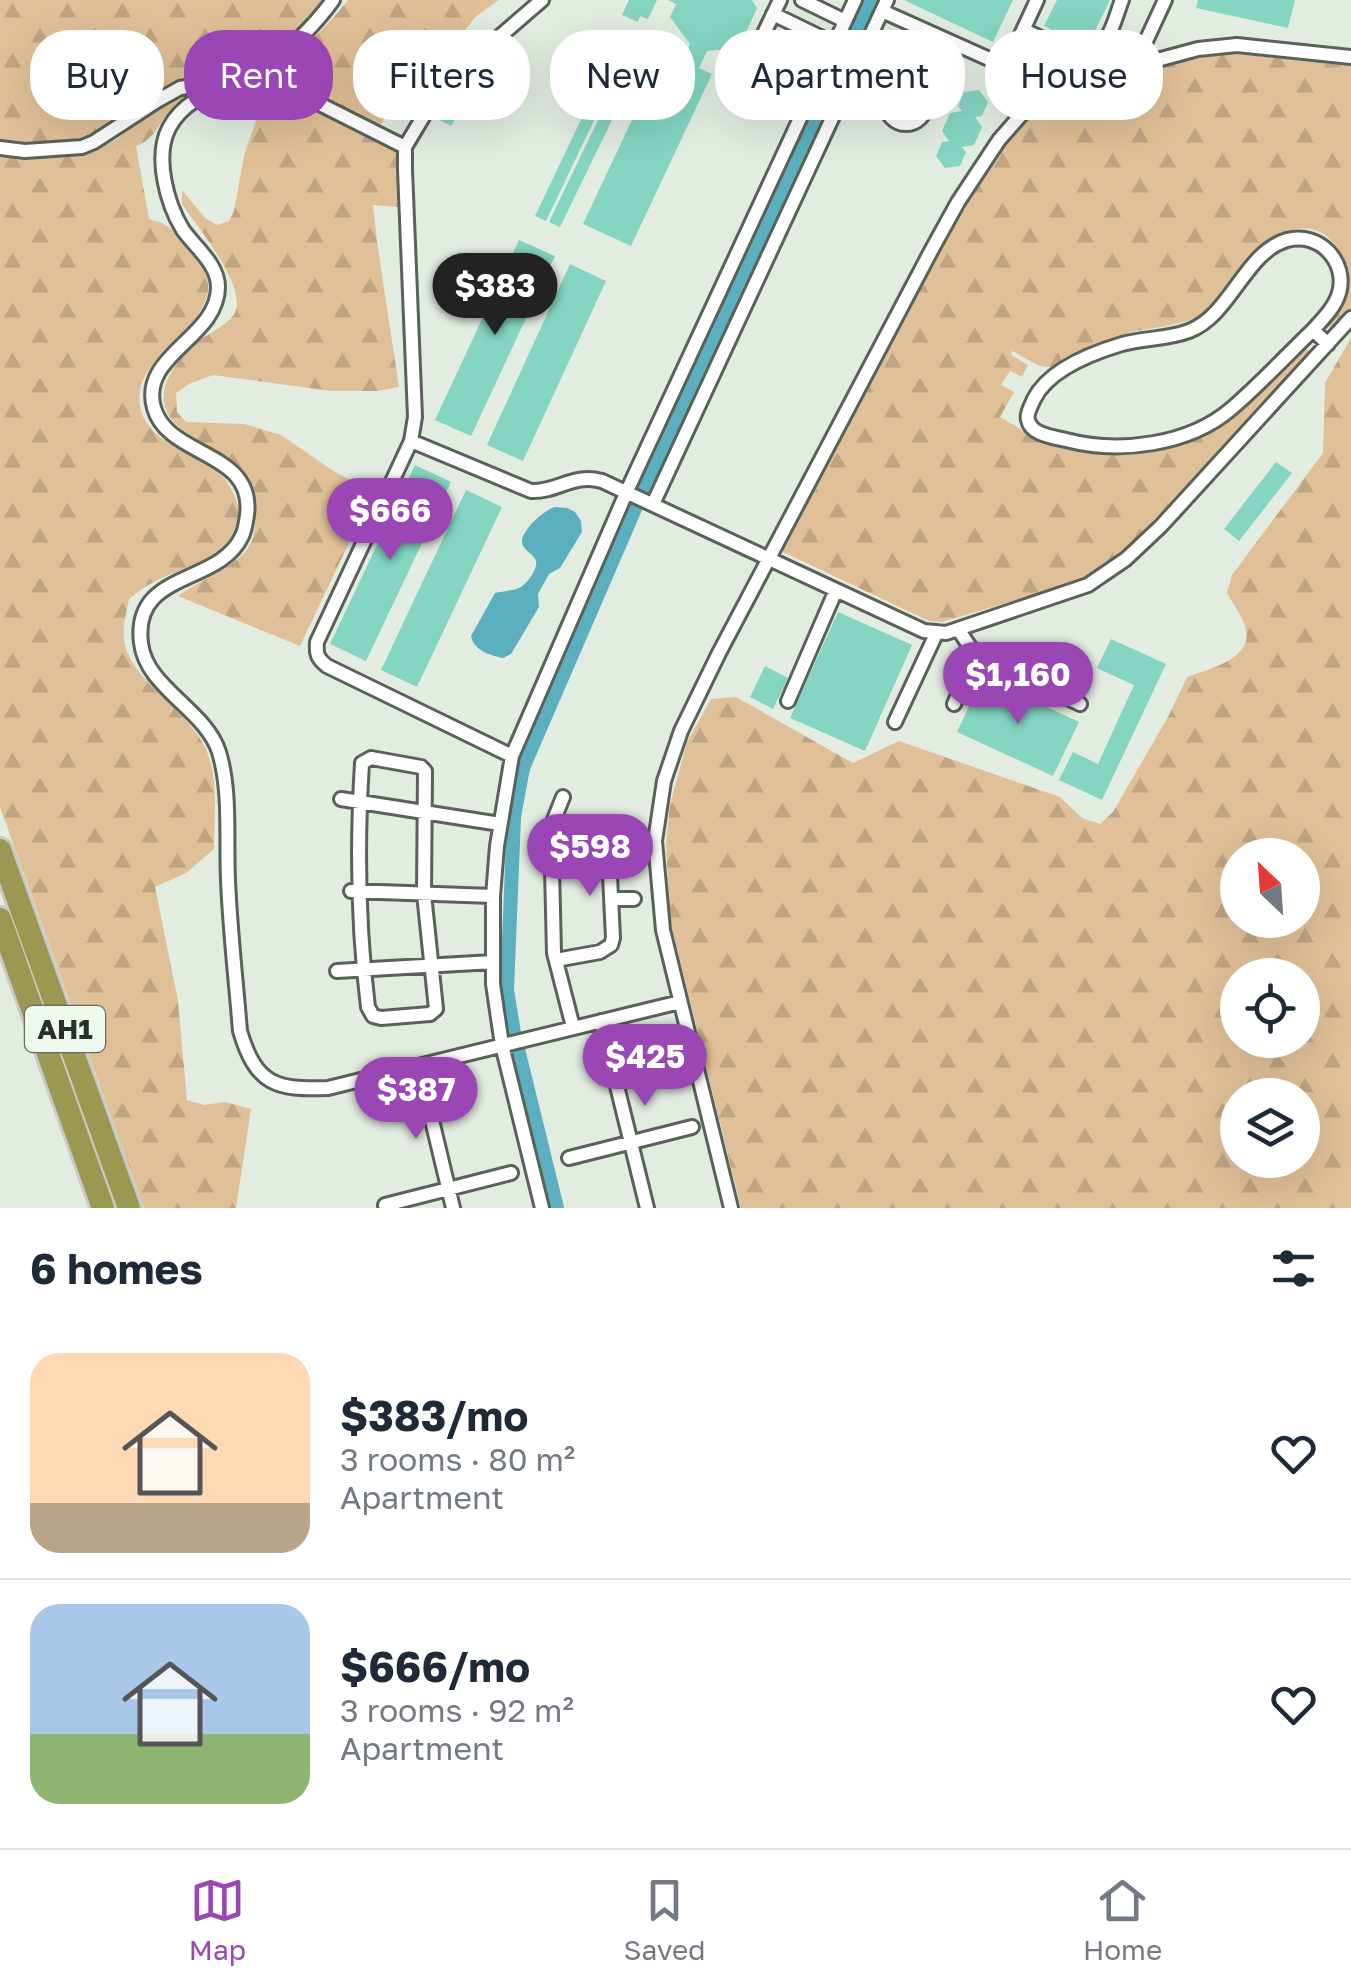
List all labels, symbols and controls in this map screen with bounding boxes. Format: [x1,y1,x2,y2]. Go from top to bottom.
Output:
chip: Buy [30,30,164,120]
chip: Rent [184,30,333,120]
chip: Filters [353,30,530,120]
chip: New [550,30,695,120]
chip: Apartment [715,30,965,120]
chip: House [985,30,1163,120]
pin: $383 [436,253,554,338]
text: $383 [455,266,535,304]
pin: $666 [331,478,449,563]
text: $666 [349,491,431,529]
pin: $1,160 [937,642,1099,727]
text: $1,160 [965,655,1071,693]
pin: $598 [531,814,649,899]
text: $598 [549,827,631,865]
north arrow [1220,838,1320,938]
map controls [1220,838,1320,1178]
button: locate [1220,958,1320,1058]
road number: AH1 [25,1006,105,1052]
pin: $425 [586,1024,704,1109]
text: $425 [605,1037,685,1075]
pin: $387 [357,1057,475,1142]
text: $387 [377,1070,455,1108]
button: layers [1220,1078,1320,1178]
icon: filters [1266,1241,1321,1296]
text: 6 homes [30,1243,203,1293]
text: $383/mo [340,1390,528,1440]
icon: home [110,1393,230,1513]
icon: heart [1266,1426,1321,1481]
text: 3 rooms · 80 m² [340,1440,575,1478]
text: Apartment [340,1478,504,1516]
text: $666/mo [340,1641,530,1691]
icon: home [110,1644,230,1764]
icon: heart [1266,1677,1321,1732]
text: 3 rooms · 92 m² [340,1691,574,1729]
text: Apartment [340,1729,504,1767]
tab: Map [189,1873,246,1966]
tab: Saved [624,1873,705,1966]
tab: Home [1083,1873,1162,1966]

